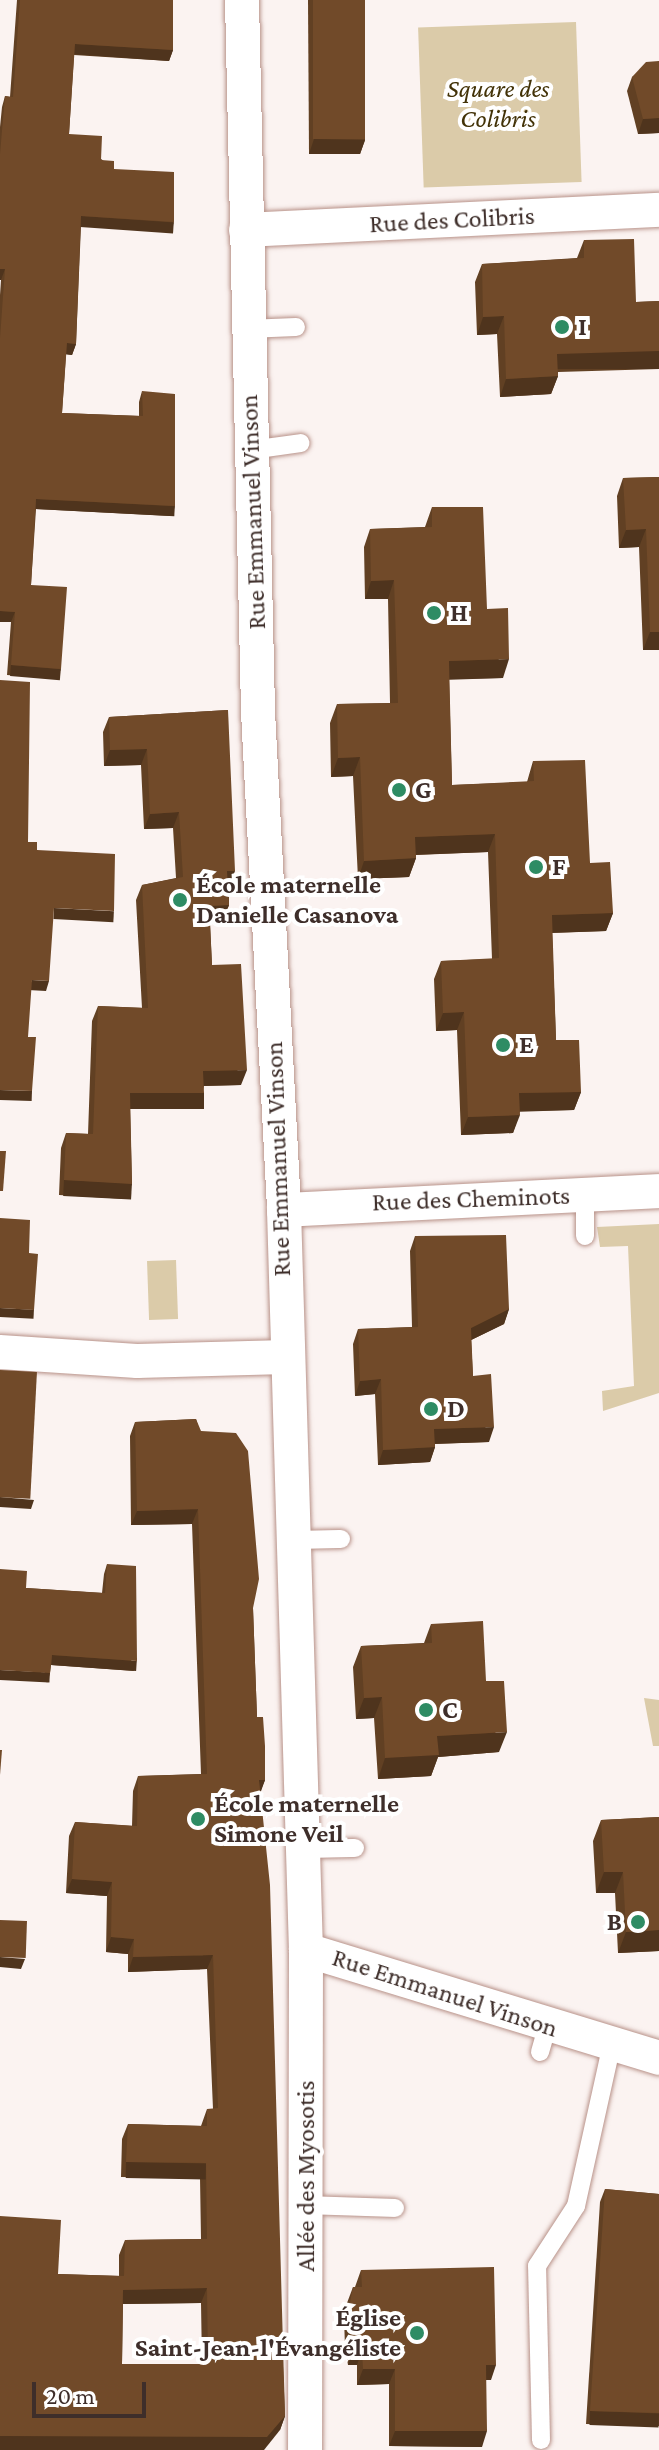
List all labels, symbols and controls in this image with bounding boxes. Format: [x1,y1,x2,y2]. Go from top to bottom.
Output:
park label: Square des Colibris [447,73,549,134]
street label: Rue des Colibris [368,200,536,240]
place label: I [578,311,587,343]
marker: I [553,318,571,336]
street label: Rue Emmanuel Vinson [233,394,273,630]
place label: H [450,597,468,629]
marker: H [425,604,443,622]
place label: G [415,774,432,806]
marker: G [390,781,408,799]
place label: F [552,851,566,883]
marker: F [527,858,545,876]
place label: École maternelle Danielle Casanova [196,869,398,930]
marker: École maternelle Danielle Casanova [171,891,189,909]
place label: E [519,1029,534,1061]
marker: E [494,1036,512,1054]
street label: Rue Emmanuel Vinson [258,1041,298,1277]
street label: Rue des Cheminots [371,1180,571,1218]
place label: D [447,1393,465,1425]
marker: D [422,1400,440,1418]
place label: C [442,1694,458,1726]
marker: C [417,1701,435,1719]
place label: École maternelle Simone Veil [214,1788,399,1850]
marker: École maternelle Simone Veil [189,1810,207,1828]
place label: B [607,1906,622,1938]
marker: B [629,1913,647,1931]
street label: Rue Emmanuel Vinson [328,1942,562,2044]
street label: Allée des Myosotis [290,2080,322,2272]
place label: Église Saint-Jean-l'Évangéliste [135,2302,401,2364]
marker: Église Saint-Jean-l'Évangéliste [408,2324,426,2342]
scale bar [36,2366,150,2416]
text: 20 m [46,2382,95,2409]

